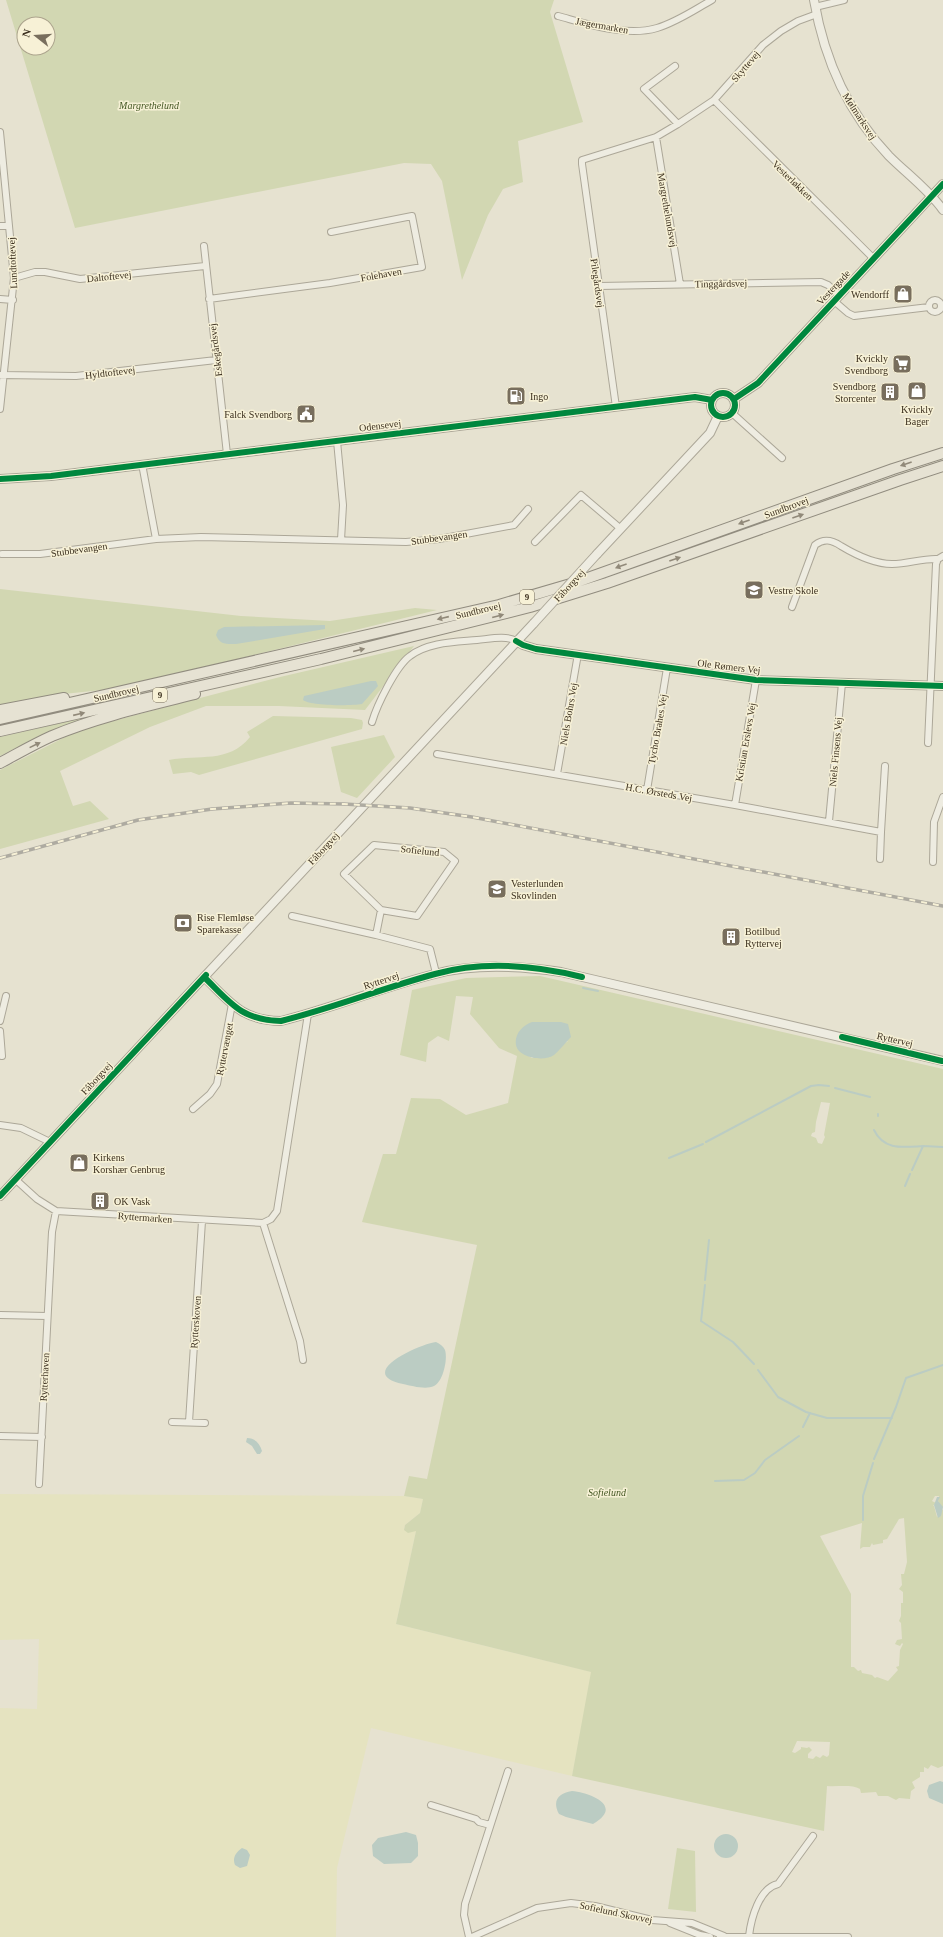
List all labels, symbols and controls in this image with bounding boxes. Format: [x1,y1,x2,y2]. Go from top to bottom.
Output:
street label: Jægermarken [575,15,629,36]
north arrow [16,16,56,56]
text: N [20,27,33,39]
street label: Skyttevej [729,48,762,84]
street label: Mølmarksvej [840,91,879,142]
park label: Margrethelund [118,100,180,111]
street label: Vesterløkken [770,158,815,202]
street label: Margrethelundsvej [656,172,679,248]
street label: Lundtoftevej [6,237,19,289]
street label: Pilegårdsvej [589,258,606,308]
street label: Folehaven [360,265,403,284]
street label: Vestergade [814,267,853,307]
street label: Daltoftevej [86,269,132,284]
street label: Tinggårdsvej [695,278,747,289]
shop icon: Wendorff [892,283,914,305]
place label: Wendorff [851,289,890,300]
street label: Eskegårdsvej [207,323,224,377]
place label: Kvickly Svendborg [845,353,888,376]
supermarket icon: Kvickly Svendborg [891,353,913,375]
street label: Hyldtoftevej [84,364,136,381]
shop icon: Kvickly Bager [906,380,928,402]
place label: Svendborg Storcenter [833,381,877,404]
building icon: Svendborg Storcenter [879,381,901,403]
fuel station icon: Ingo [505,385,527,407]
place label: Ingo [530,391,548,402]
public building icon: Falck Svendborg [295,403,317,425]
place label: Kvickly Bager [901,404,933,427]
place label: Falck Svendborg [224,409,292,420]
street label: Odensevej [358,417,402,434]
one-way arrow [899,462,911,468]
street label: Sundbrovej [763,494,810,521]
one-way arrow [793,512,805,518]
one-way arrow [737,520,749,526]
street label: Stubbevangen [410,528,468,547]
street label: Stubbevangen [50,540,108,559]
one-way arrow [670,556,682,562]
one-way arrow [615,564,627,570]
street label: Fåborgvej [552,567,587,604]
school or university icon: Vestre Skole [743,579,765,601]
place label: Vestre Skole [768,585,819,596]
road number: 9 [520,590,534,604]
street label: Sundbrovej [454,600,502,621]
one-way arrow [493,613,505,619]
one-way arrow [437,615,449,621]
one-way arrow [352,646,365,652]
street label: Ole Rømers Vej [697,657,761,676]
street label: Niels Bohrs Vej [558,682,579,746]
street label: Sundbrovej [92,683,140,704]
road number: 9 [153,688,167,702]
street label: Tycho Brahes Vej [646,693,669,765]
street label: Kristian Erslevs Vej [733,702,758,782]
one-way arrow [73,710,85,716]
street label: Niels Finsens Vej [827,717,844,787]
one-way arrow [29,742,40,748]
street label: H.C. Ørsteds Vej [625,781,693,804]
street label: Fåborgvej [306,830,341,867]
street label: Sofielund [400,843,440,858]
school or university icon: Vesterlunden Skovlinden [486,878,508,900]
place label: Vesterlunden Skovlinden [511,878,563,901]
bank icon: Rise Flemløse Sparekasse [172,912,194,934]
place label: Rise Flemløse Sparekasse [197,912,255,935]
building icon: Botilbud Ryttervej [720,926,742,948]
place label: Botilbud Ryttervej [745,926,782,949]
street label: Ryttervej [362,970,400,991]
street label: Ryttervænget [214,1022,235,1076]
street label: Ryttervej [876,1030,914,1049]
street label: Fåborgvej [79,1060,114,1097]
shop icon: Kirkens Korshær Genbrug [68,1152,90,1174]
place label: Kirkens Korshær Genbrug [93,1152,165,1175]
building icon: OK Vask [89,1190,111,1212]
place label: OK Vask [114,1196,150,1207]
street label: Ryttermarken [117,1210,173,1225]
street label: Rytterskoven [188,1295,203,1349]
street label: Rytterhaven [38,1353,51,1402]
park label: Sofielund [588,1487,627,1498]
street label: Sofielund Skovvej [578,1899,653,1926]

